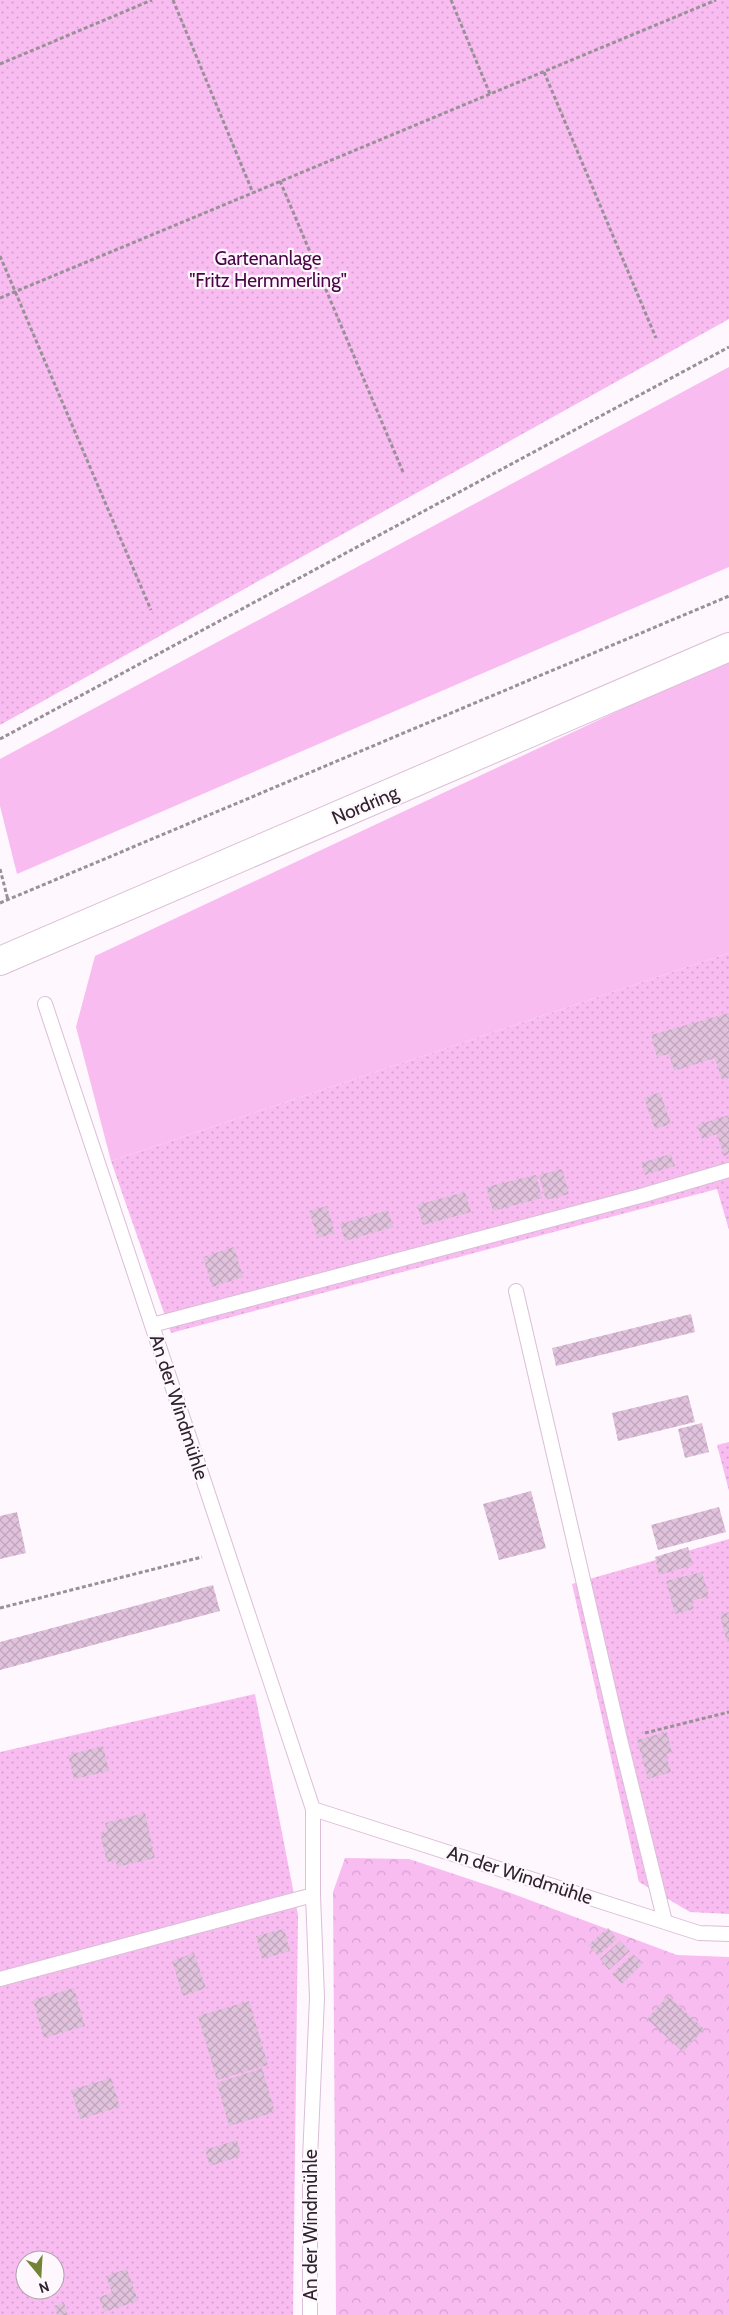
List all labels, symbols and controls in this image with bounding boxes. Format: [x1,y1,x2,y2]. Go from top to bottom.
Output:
park label: Gartenanlage "Fritz Hermmerling" [189,247,347,292]
street label: Nordring [328,781,402,829]
street label: An der Windmühle [145,1332,213,1483]
street label: An der Windmühle [445,1841,596,1909]
street label: An der Windmühle [299,2149,322,2301]
north arrow [15,2250,65,2300]
text: N [37,2277,52,2297]

